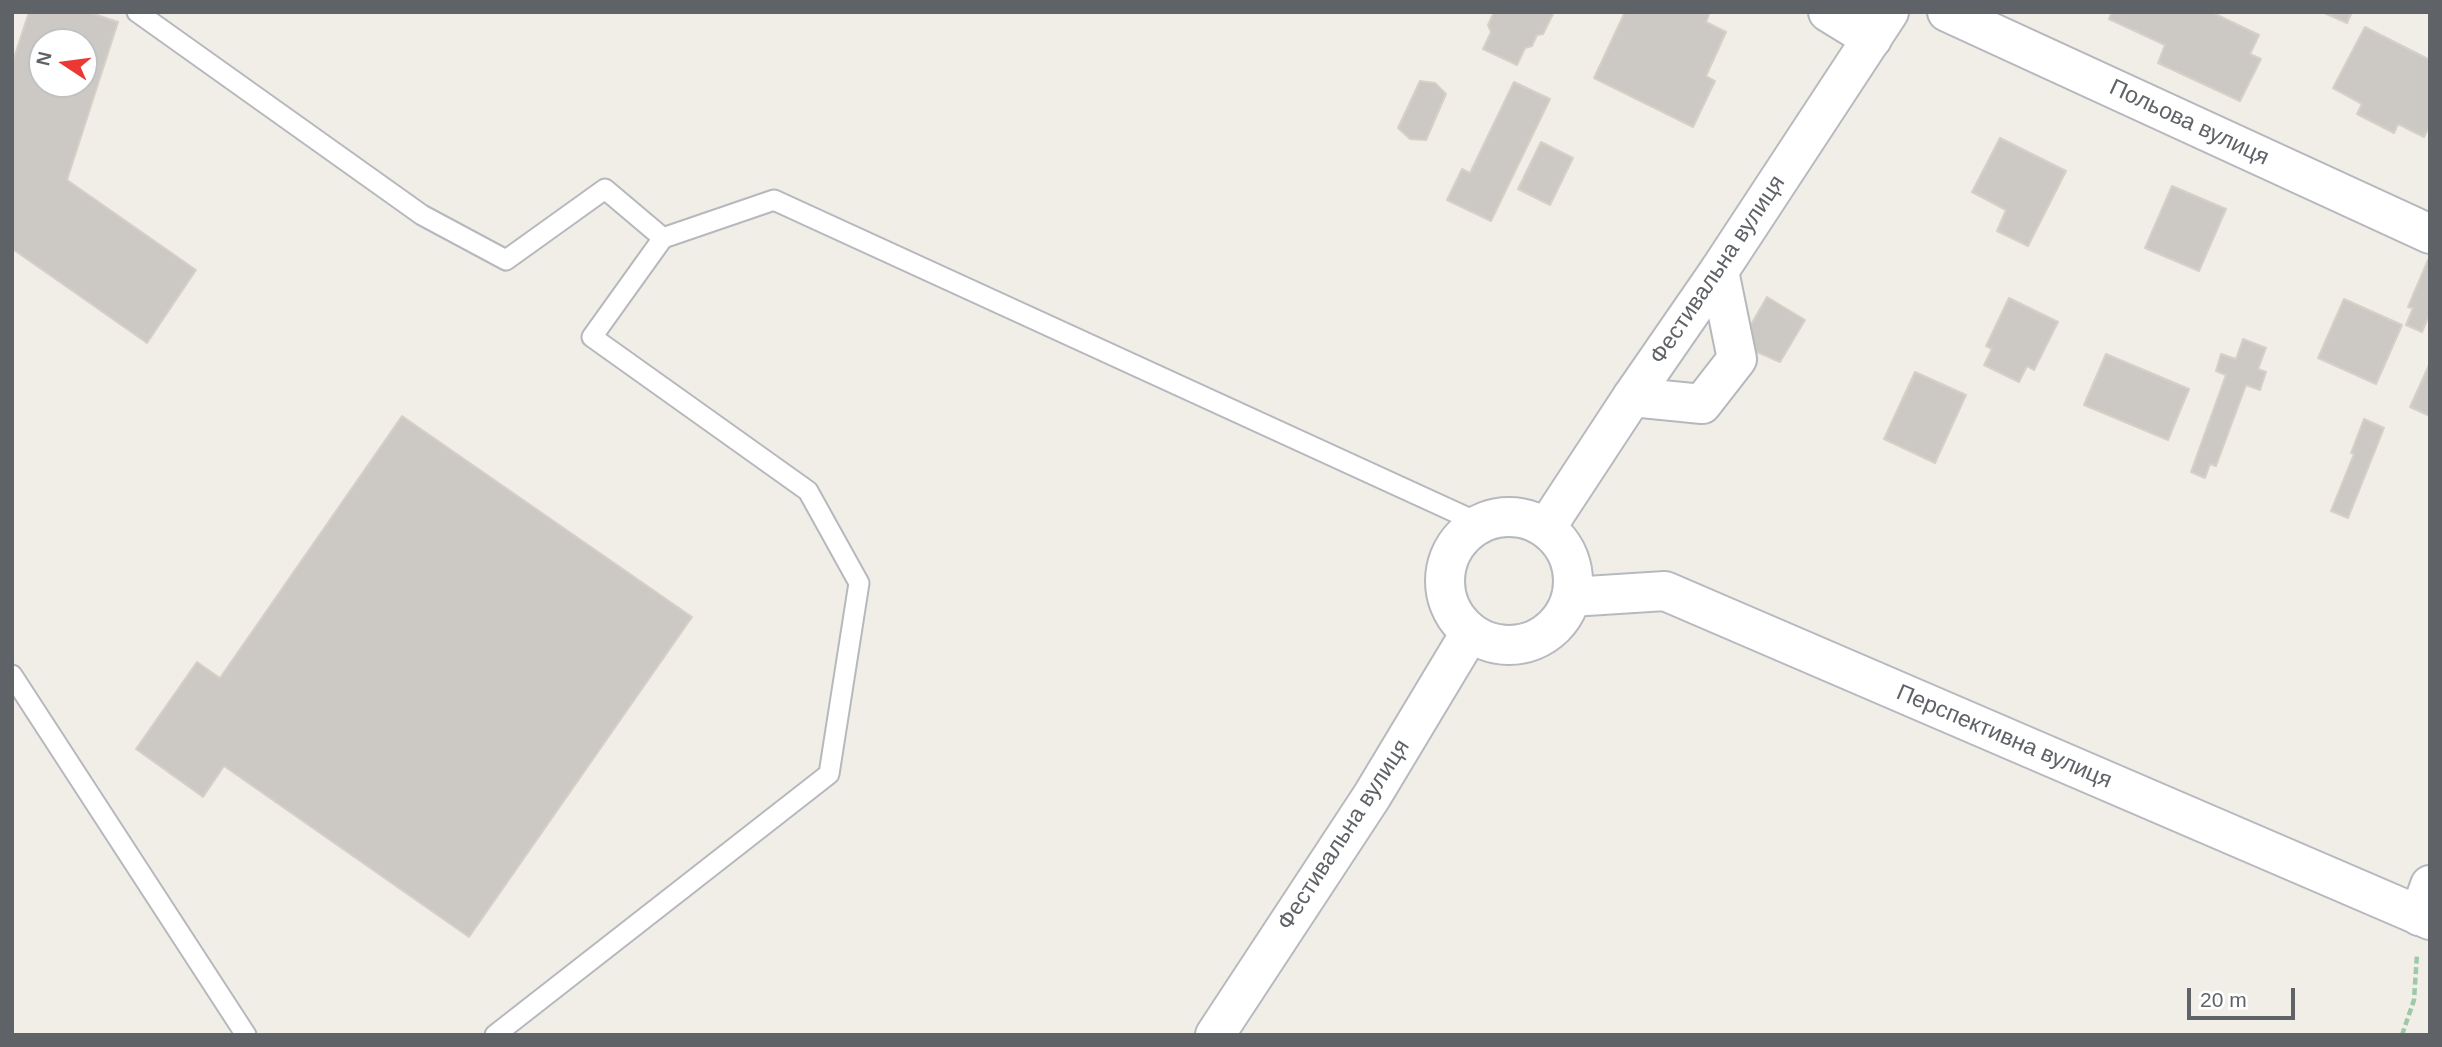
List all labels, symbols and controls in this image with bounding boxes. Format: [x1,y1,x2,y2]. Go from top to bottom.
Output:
north arrow [28,28,98,98]
text: N [32,50,56,68]
street label: Польова вулиця [2105,74,2273,172]
street label: Фестивальна вулиця [1645,170,1791,370]
street label: Перспективна вулиця [1892,679,2116,795]
street label: Фестивальна вулиця [1272,734,1416,936]
scale bar [2190,974,2298,1018]
text: 20 m [2200,988,2247,1011]

